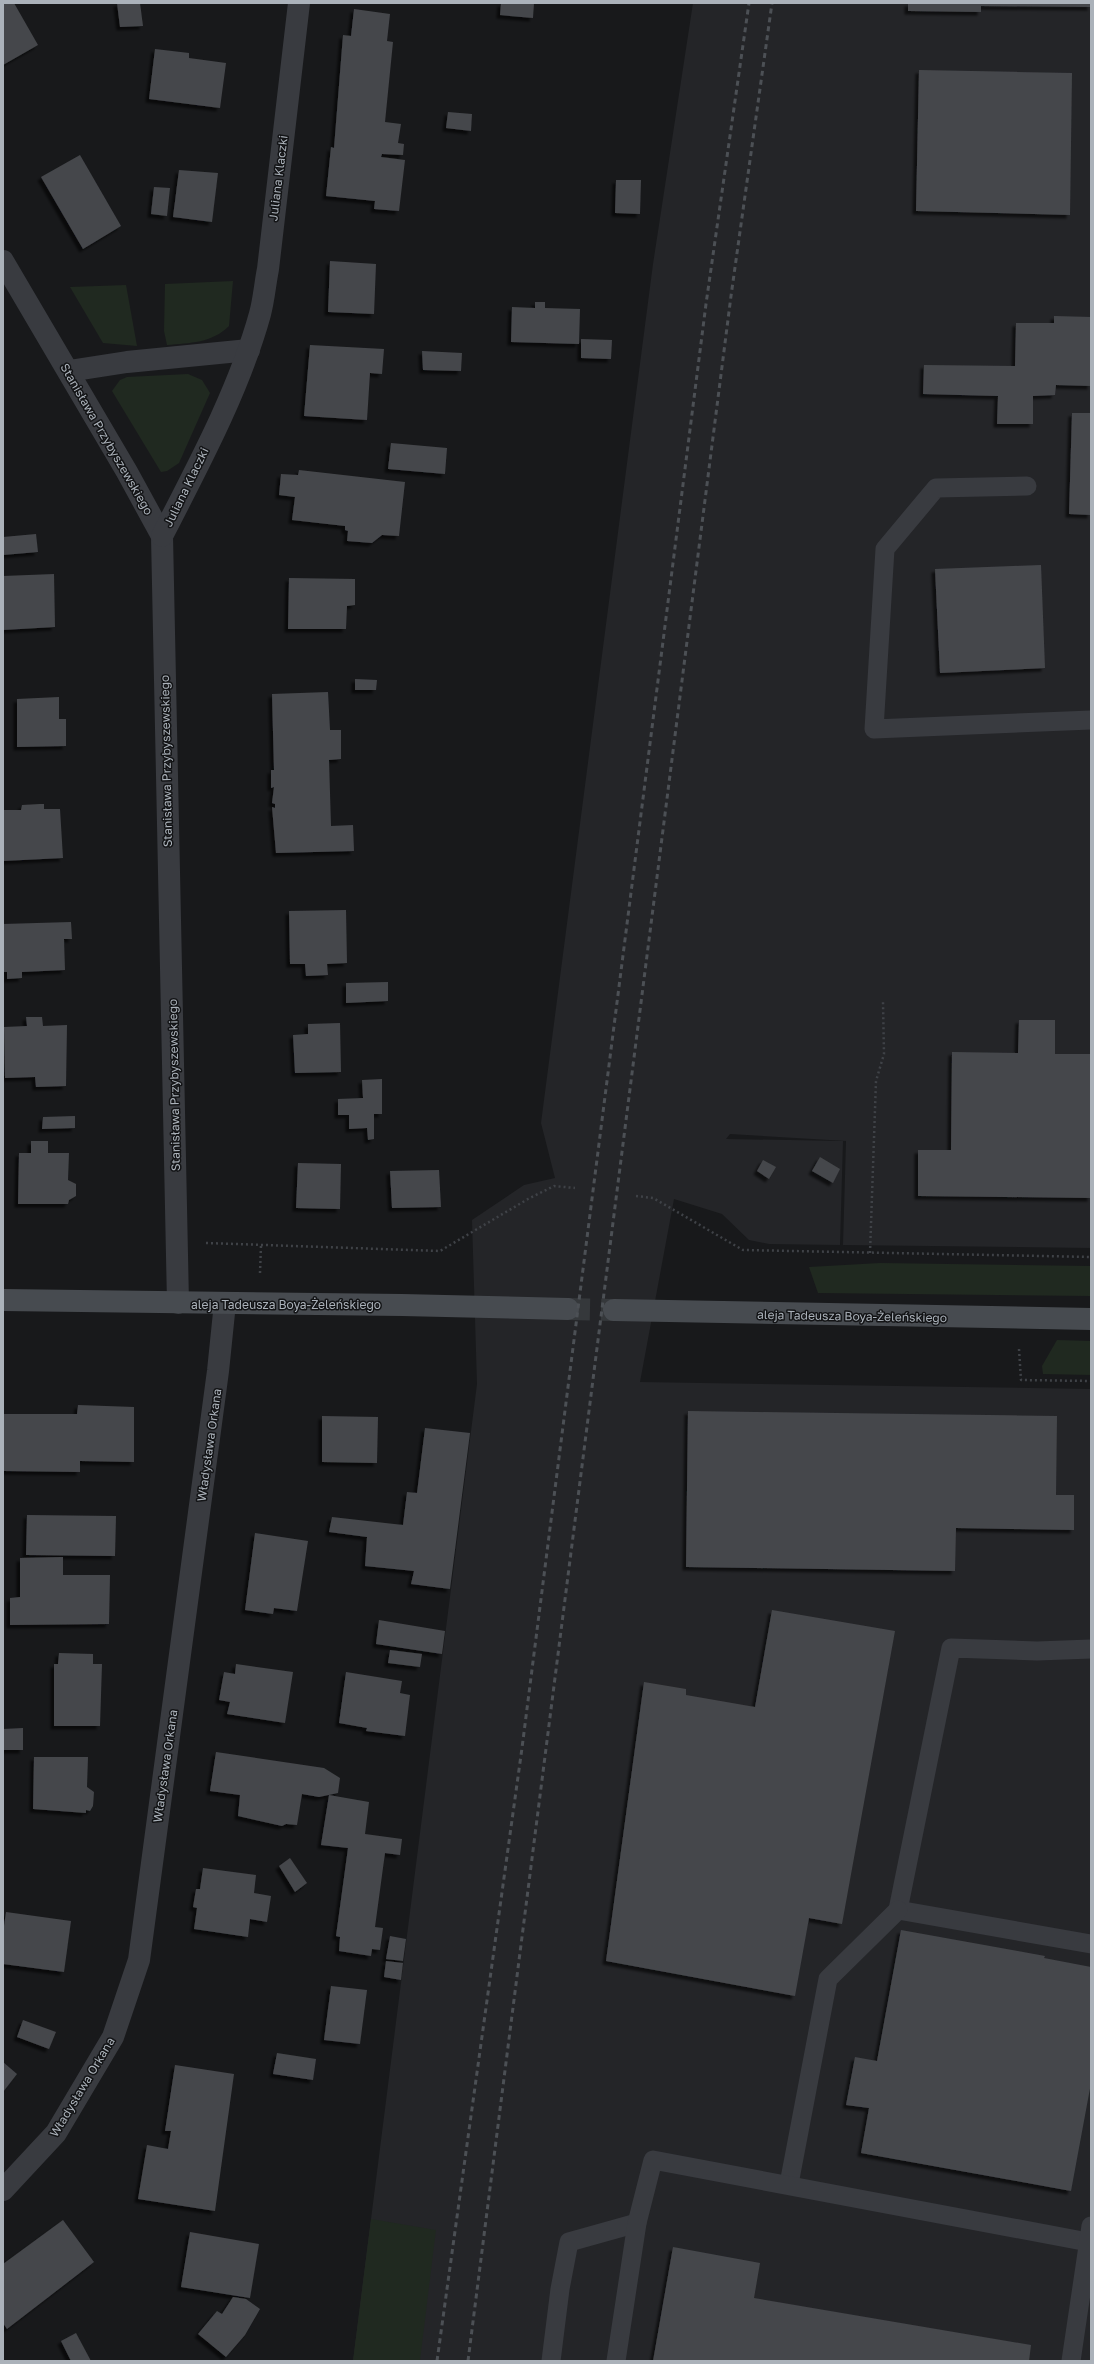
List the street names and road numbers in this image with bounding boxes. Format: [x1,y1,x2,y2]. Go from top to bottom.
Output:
street label: Juliana Klaczki [265,134,291,222]
street label: Stanisława Przybyszewskiego [57,361,157,517]
street label: Juliana Klaczki [160,445,212,529]
street label: Stanisława Przybyszewskiego [157,675,175,847]
street label: Stanisława Przybyszewskiego [165,999,183,1171]
street label: aleja Tadeusza Boya-Żeleńskiego [191,1297,381,1312]
street label: aleja Tadeusza Boya-Żeleńskiego [757,1307,947,1325]
street label: Władysława Orkana [194,1388,224,1502]
street label: Władysława Orkana [150,1709,180,1823]
street label: Władysława Orkana [46,2034,118,2140]

